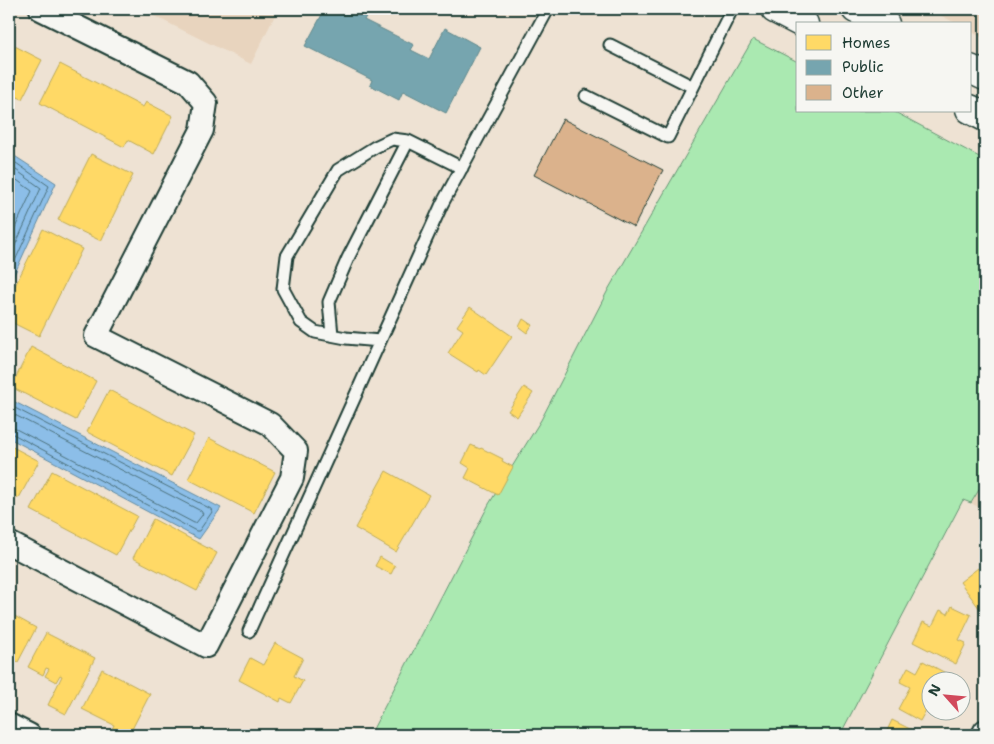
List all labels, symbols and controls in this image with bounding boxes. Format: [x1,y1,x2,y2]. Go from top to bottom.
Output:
legend [796,22,972,112]
text: Homes [842,33,890,53]
text: Public [842,57,884,77]
text: Other [842,83,884,103]
north arrow [922,672,972,722]
text: N [924,681,945,699]

